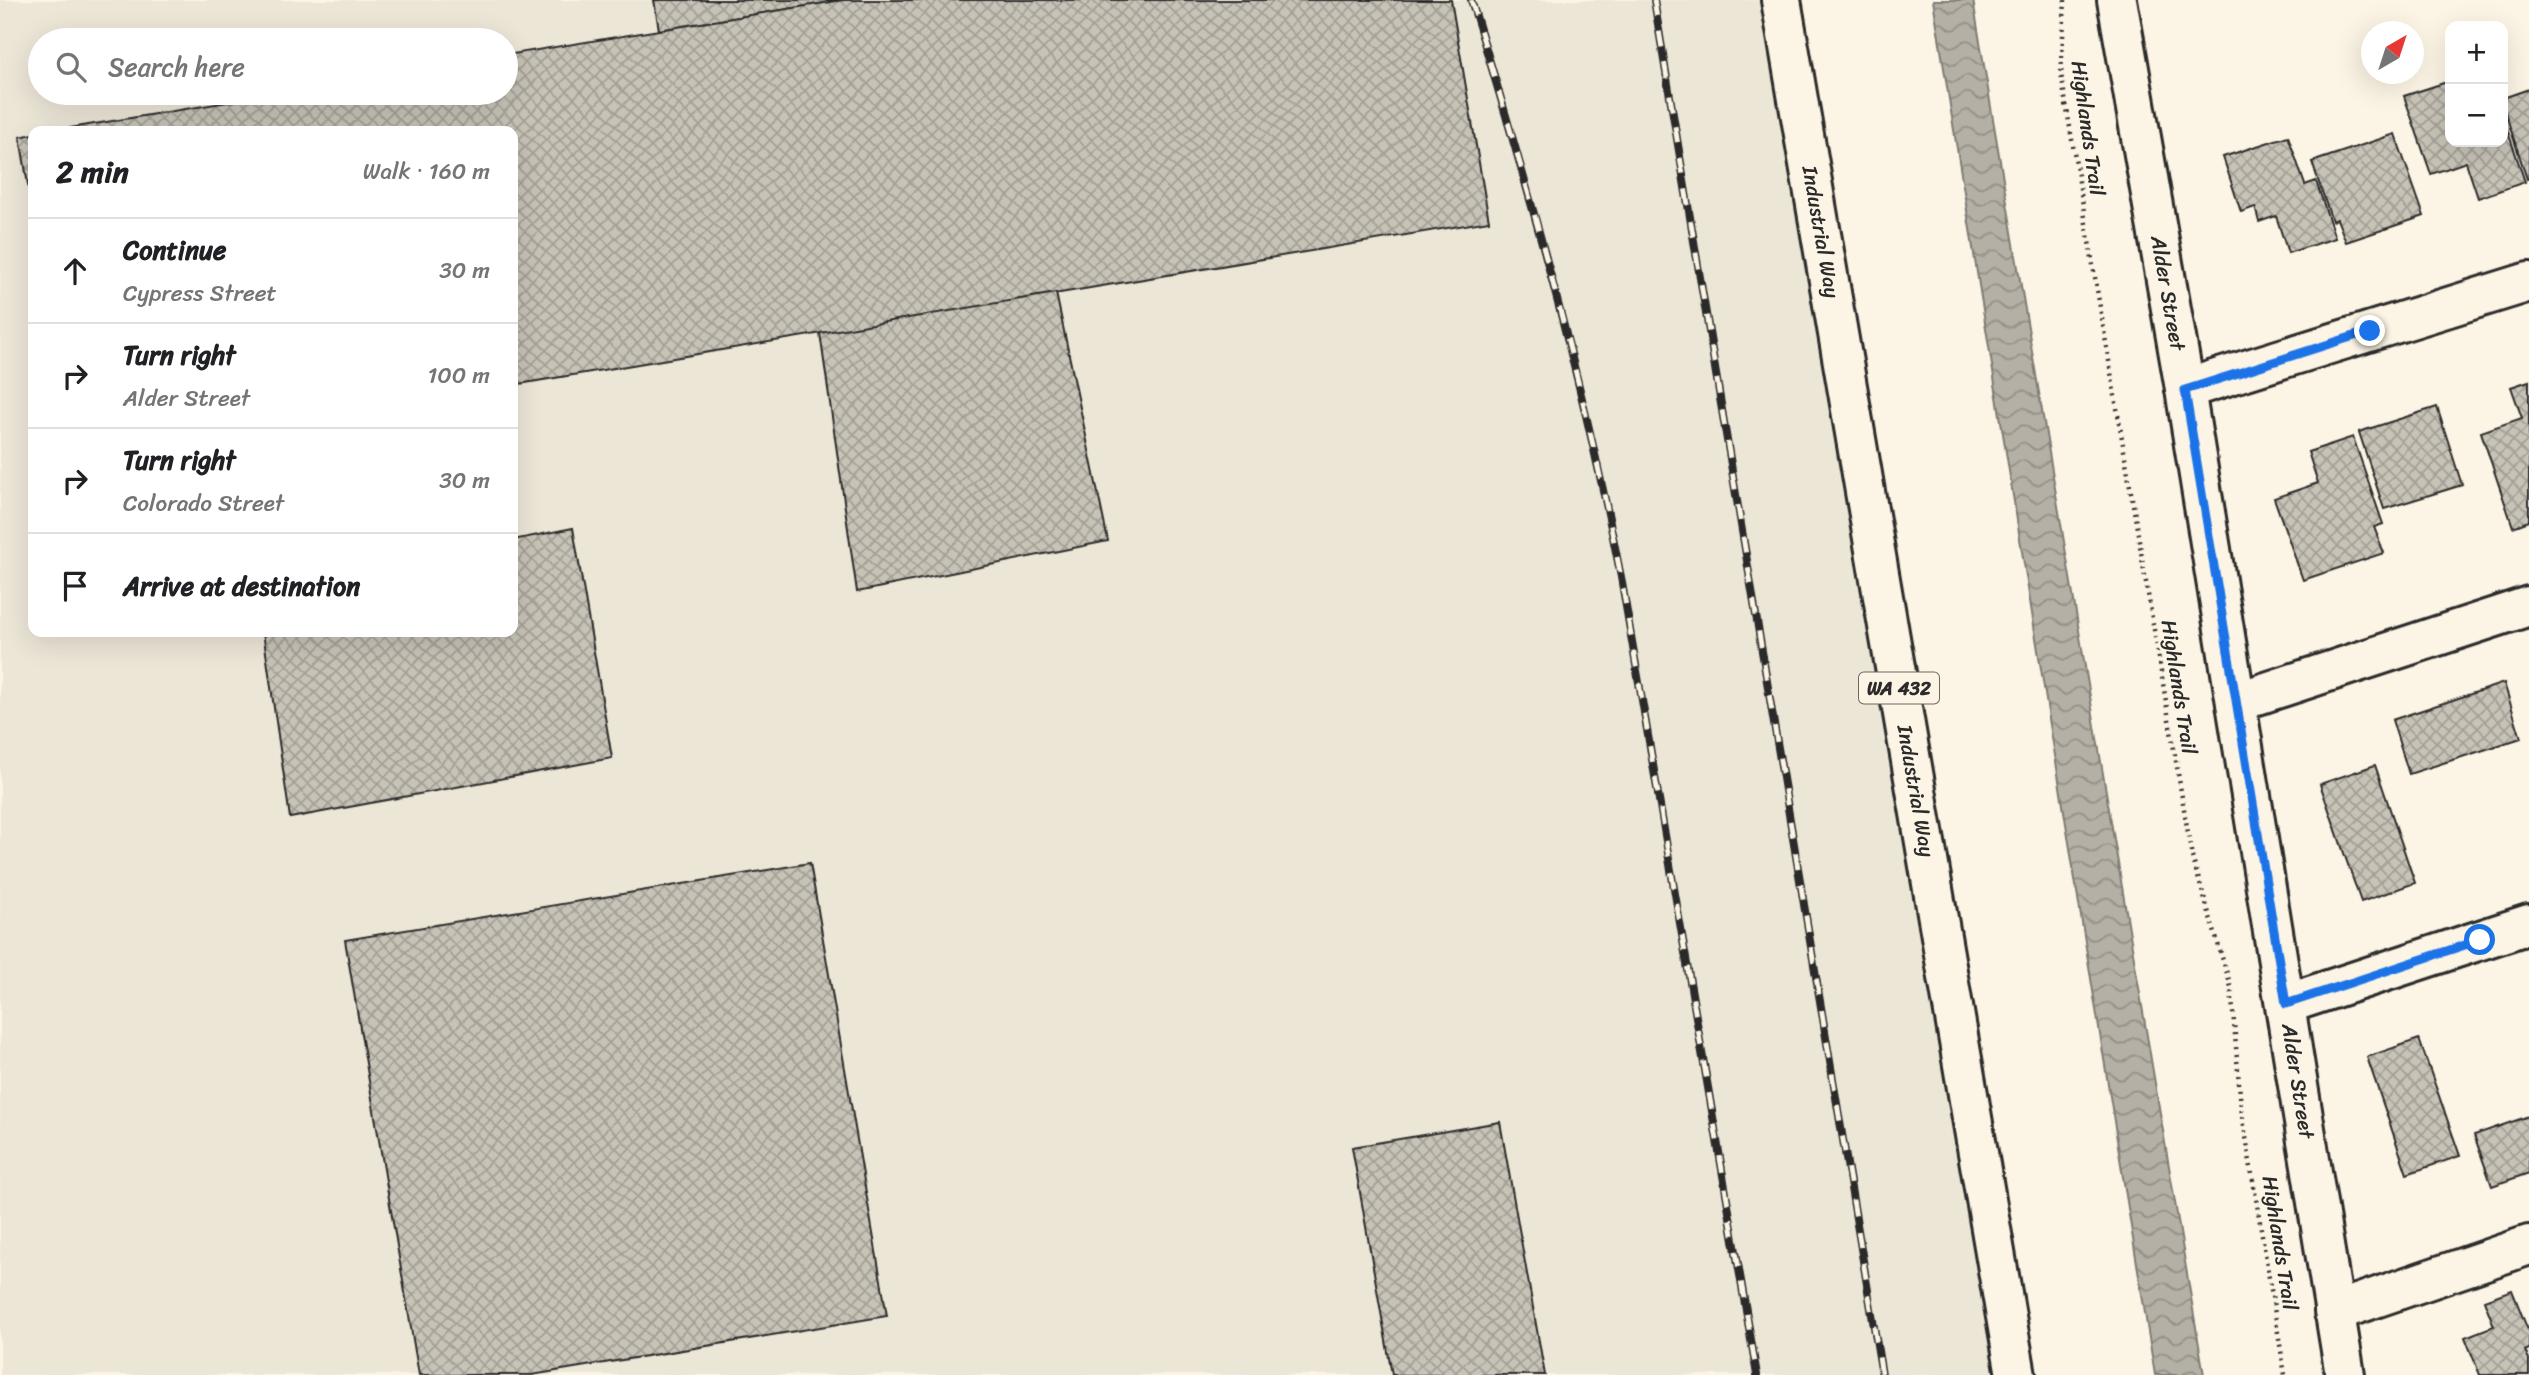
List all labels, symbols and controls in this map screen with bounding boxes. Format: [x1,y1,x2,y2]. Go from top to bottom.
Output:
north arrow [2361,21,2424,84]
map controls [2445,21,2508,147]
button: + [2445,21,2508,84]
search box [28,28,518,105]
text: Search here [108,44,245,90]
icon: search [52,48,90,86]
street label: Highlands Trail [2060,58,2116,199]
button: − [2445,84,2508,147]
text: 2 min [56,145,129,199]
text: Walk · 160 m [363,151,490,192]
street label: Industrial Way [1790,162,1851,301]
text: Continue [123,227,226,273]
street label: Alder Street [2139,232,2197,355]
text: 30 m [439,250,490,291]
icon: ahead [56,252,94,290]
text: Cypress Street [123,273,277,314]
route end [2354,315,2385,346]
text: Turn right [123,332,236,378]
text: 100 m [427,355,490,396]
icon: right [56,357,94,395]
text: Alder Street [123,378,250,419]
text: Turn right [123,437,236,483]
text: 30 m [439,460,490,501]
icon: right [56,462,94,500]
text: Colorado Street [123,483,284,524]
text: Arrive at destination [123,563,360,609]
icon: arrive [56,567,94,605]
street label: Highlands Trail [2150,617,2209,758]
road number: WA 432 [1859,673,1939,704]
street label: Industrial Way [1885,721,1946,860]
route start [2464,924,2495,955]
street label: Alder Street [2270,1020,2326,1143]
street label: Highlands Trail [2251,1173,2310,1314]

